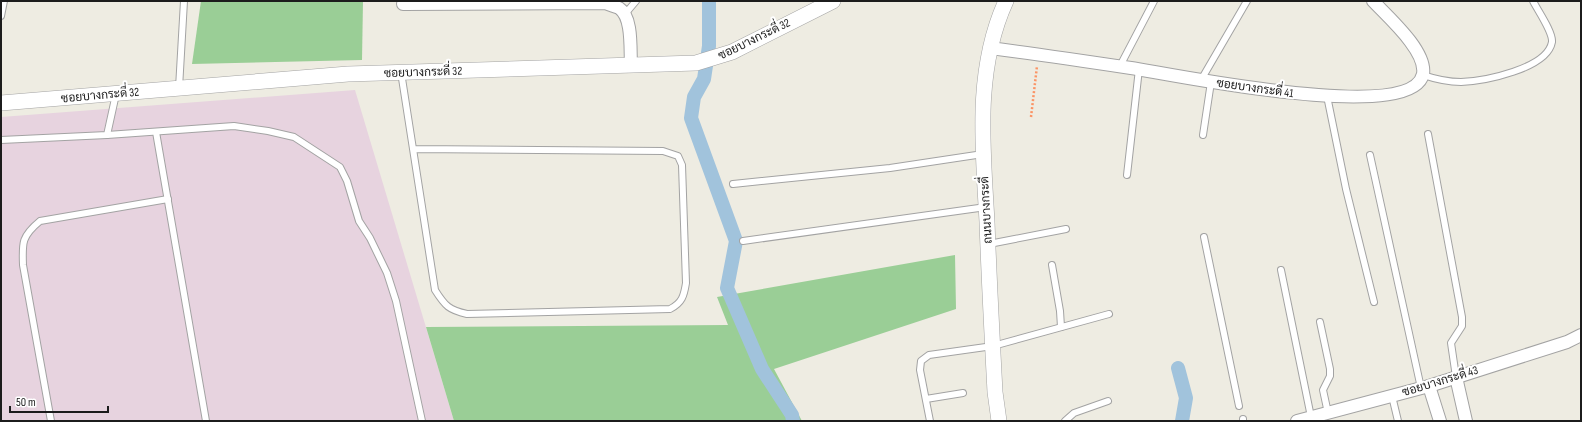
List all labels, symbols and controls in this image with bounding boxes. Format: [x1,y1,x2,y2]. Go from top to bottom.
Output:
street label: ซอยบางกระดี่ 32 [714,12,793,63]
street label: ซอยบางกระดี่ 32 [383,60,463,81]
street label: ซอยบางกระดี่ 41 [1215,72,1296,101]
street label: ซอยบางกระดี่ 32 [60,81,140,106]
street label: ถนนบางกระดี่ [973,176,996,244]
street label: ซอยบางกระดี่ 43 [1399,359,1480,400]
scale bar [10,388,108,414]
text: 50 m [16,395,36,410]

